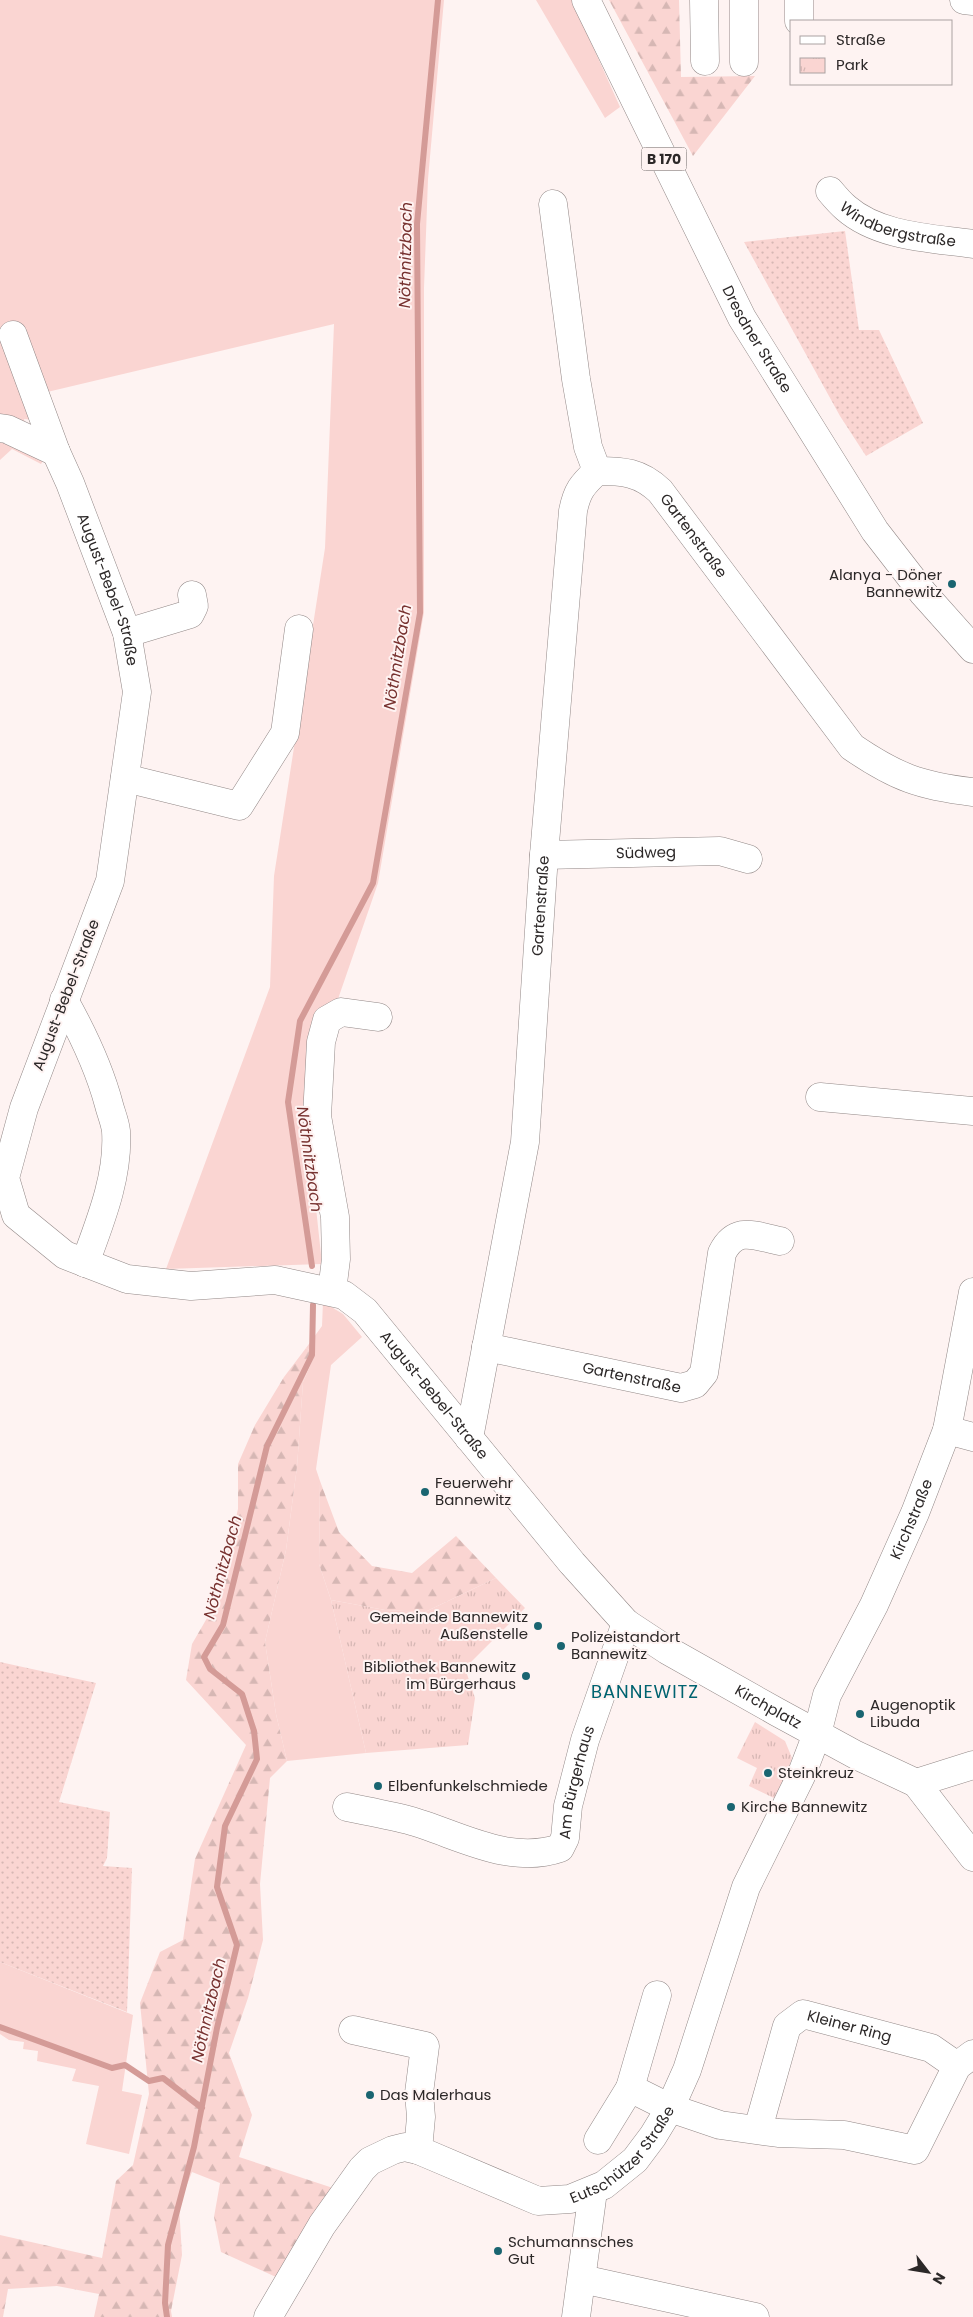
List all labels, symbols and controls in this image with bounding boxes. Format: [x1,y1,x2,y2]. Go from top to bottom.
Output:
legend [790,20,953,85]
text: Straße [836,29,886,50]
text: Park [836,54,868,75]
road number: B 170 [642,148,686,170]
street label: Windbergstraße [835,196,957,252]
water label: Nöthnitzbach [393,202,418,308]
street label: Dresdner Straße [718,282,797,397]
street label: Gartenstraße [655,489,732,582]
street label: August-Bebel-Straße [72,510,143,667]
place label: Alanya - Döner Bannewitz [829,564,942,602]
marker: Alanya - Döner Bannewitz [946,578,958,590]
water label: Nöthnitzbach [378,603,417,711]
street label: Südweg [616,841,676,863]
street label: Gartenstraße [526,855,554,957]
street label: August-Bebel-Straße [27,916,104,1073]
water label: Nöthnitzbach [291,1105,328,1213]
street label: August-Bebel-Straße [375,1326,494,1464]
street label: Gartenstraße [581,1357,683,1398]
place label: Feuerwehr Bannewitz [435,1472,514,1510]
street label: Kirchstraße [885,1476,937,1563]
marker: Feuerwehr Bannewitz [419,1486,431,1498]
water label: Nöthnitzbach [198,1513,247,1622]
place label: Gemeinde Bannewitz Außenstelle [369,1606,528,1644]
marker: Gemeinde Bannewitz Außenstelle [532,1620,544,1632]
place label: Polizeistandort Bannewitz [571,1626,680,1664]
marker: Polizeistandort Bannewitz [555,1640,567,1652]
place label: Bibliothek Bannewitz im Bürgerhaus [364,1656,516,1694]
marker: Bibliothek Bannewitz im Bürgerhaus [520,1670,532,1682]
district label: BANNEWITZ [591,1679,699,1704]
street label: Kirchplatz [731,1679,806,1733]
place label: Augenoptik Libuda [870,1694,956,1732]
marker: Augenoptik Libuda [854,1708,866,1720]
street label: Am Bürgerhaus [554,1722,599,1840]
place label: Steinkreuz [778,1762,854,1783]
marker: Steinkreuz [762,1767,774,1779]
place label: Elbenfunkelschmiede [388,1775,548,1796]
marker: Elbenfunkelschmiede [372,1780,384,1792]
place label: Kirche Bannewitz [741,1796,868,1817]
marker: Kirche Bannewitz [725,1801,737,1813]
water label: Nöthnitzbach [185,1956,232,2065]
street label: Kleiner Ring [805,2005,894,2047]
place label: Das Malerhaus [380,2084,492,2105]
marker: Das Malerhaus [364,2089,376,2101]
street label: Eutschützer Straße [566,2101,679,2208]
place label: Schumannsches Gut [508,2231,634,2269]
marker: Schumannsches Gut [492,2245,504,2257]
north arrow [903,2247,953,2297]
text: N [928,2269,950,2288]

